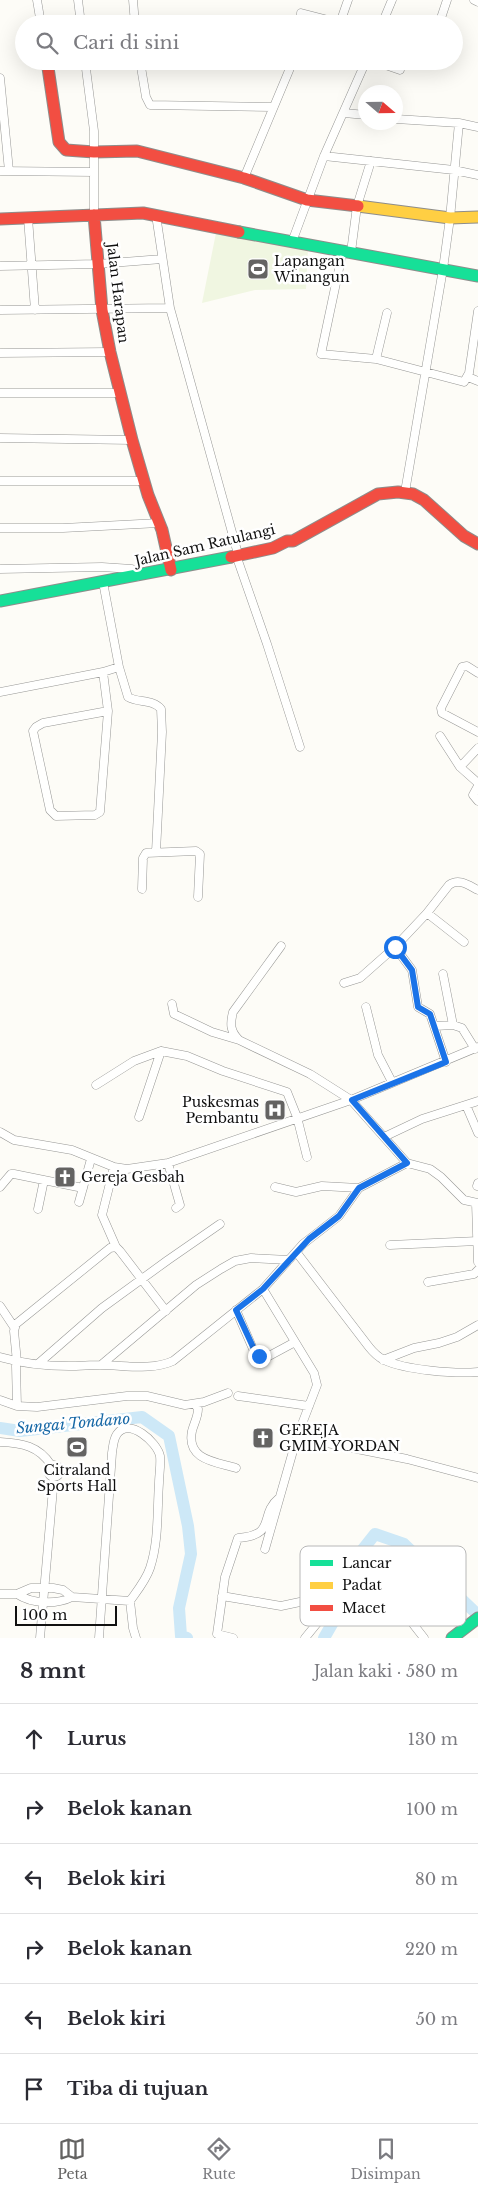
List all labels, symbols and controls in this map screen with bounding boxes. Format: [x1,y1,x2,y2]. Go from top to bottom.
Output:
search box [15,15,463,70]
icon: search [33,29,61,57]
text: Cari di sini [73,31,179,54]
north arrow [358,85,403,130]
street label: Jalan Harapan [103,240,133,344]
place label: Lapangan Winangun [273,252,350,286]
sports icon: Lapangan Winangun [246,257,270,281]
street label: Jalan Sam Ratulangi [131,520,277,570]
route start [384,936,407,959]
place label: Puskesmas Pembantu [182,1093,260,1127]
hospital icon: Puskesmas Pembantu [263,1098,287,1122]
church icon: Gereja Gesbah [53,1165,77,1189]
place label: Gereja Gesbah [81,1168,185,1186]
route end [248,1345,271,1368]
water label: Sungai Tondano [15,1409,131,1437]
place label: GEREJA GMIM YORDAN [279,1421,401,1455]
church icon: GEREJA GMIM YORDAN [251,1426,275,1450]
sports icon: Citraland Sports Hall [65,1435,89,1459]
place label: Citraland Sports Hall [37,1461,117,1495]
legend [300,1546,466,1626]
text: Lancar [342,1554,392,1572]
text: Padat [342,1576,382,1594]
text: Macet [342,1599,387,1617]
scale bar [15,1603,118,1626]
text: 100 m [22,1606,67,1624]
text: 8 mnt [20,1658,85,1684]
text: Jalan kaki · 580 m [314,1661,458,1681]
icon: ahead [20,1725,48,1753]
text: Lurus [67,1727,126,1750]
text: 130 m [408,1729,458,1749]
icon: right [20,1795,48,1823]
text: Belok kanan [67,1797,192,1820]
text: 100 m [406,1799,458,1819]
icon: left [20,1865,48,1893]
text: Belok kiri [67,1867,166,1890]
text: 80 m [415,1869,458,1889]
icon: right [20,1935,48,1963]
text: Belok kanan [67,1937,192,1960]
text: 220 m [405,1939,458,1959]
icon: left [20,2005,48,2033]
text: Belok kiri [67,2007,166,2030]
text: 50 m [416,2009,458,2029]
icon: arrive [20,2075,48,2103]
text: Tiba di tujuan [67,2077,208,2100]
tab: Peta [57,2135,88,2183]
tab: Rute [202,2135,236,2183]
tab: Disimpan [350,2135,421,2183]

